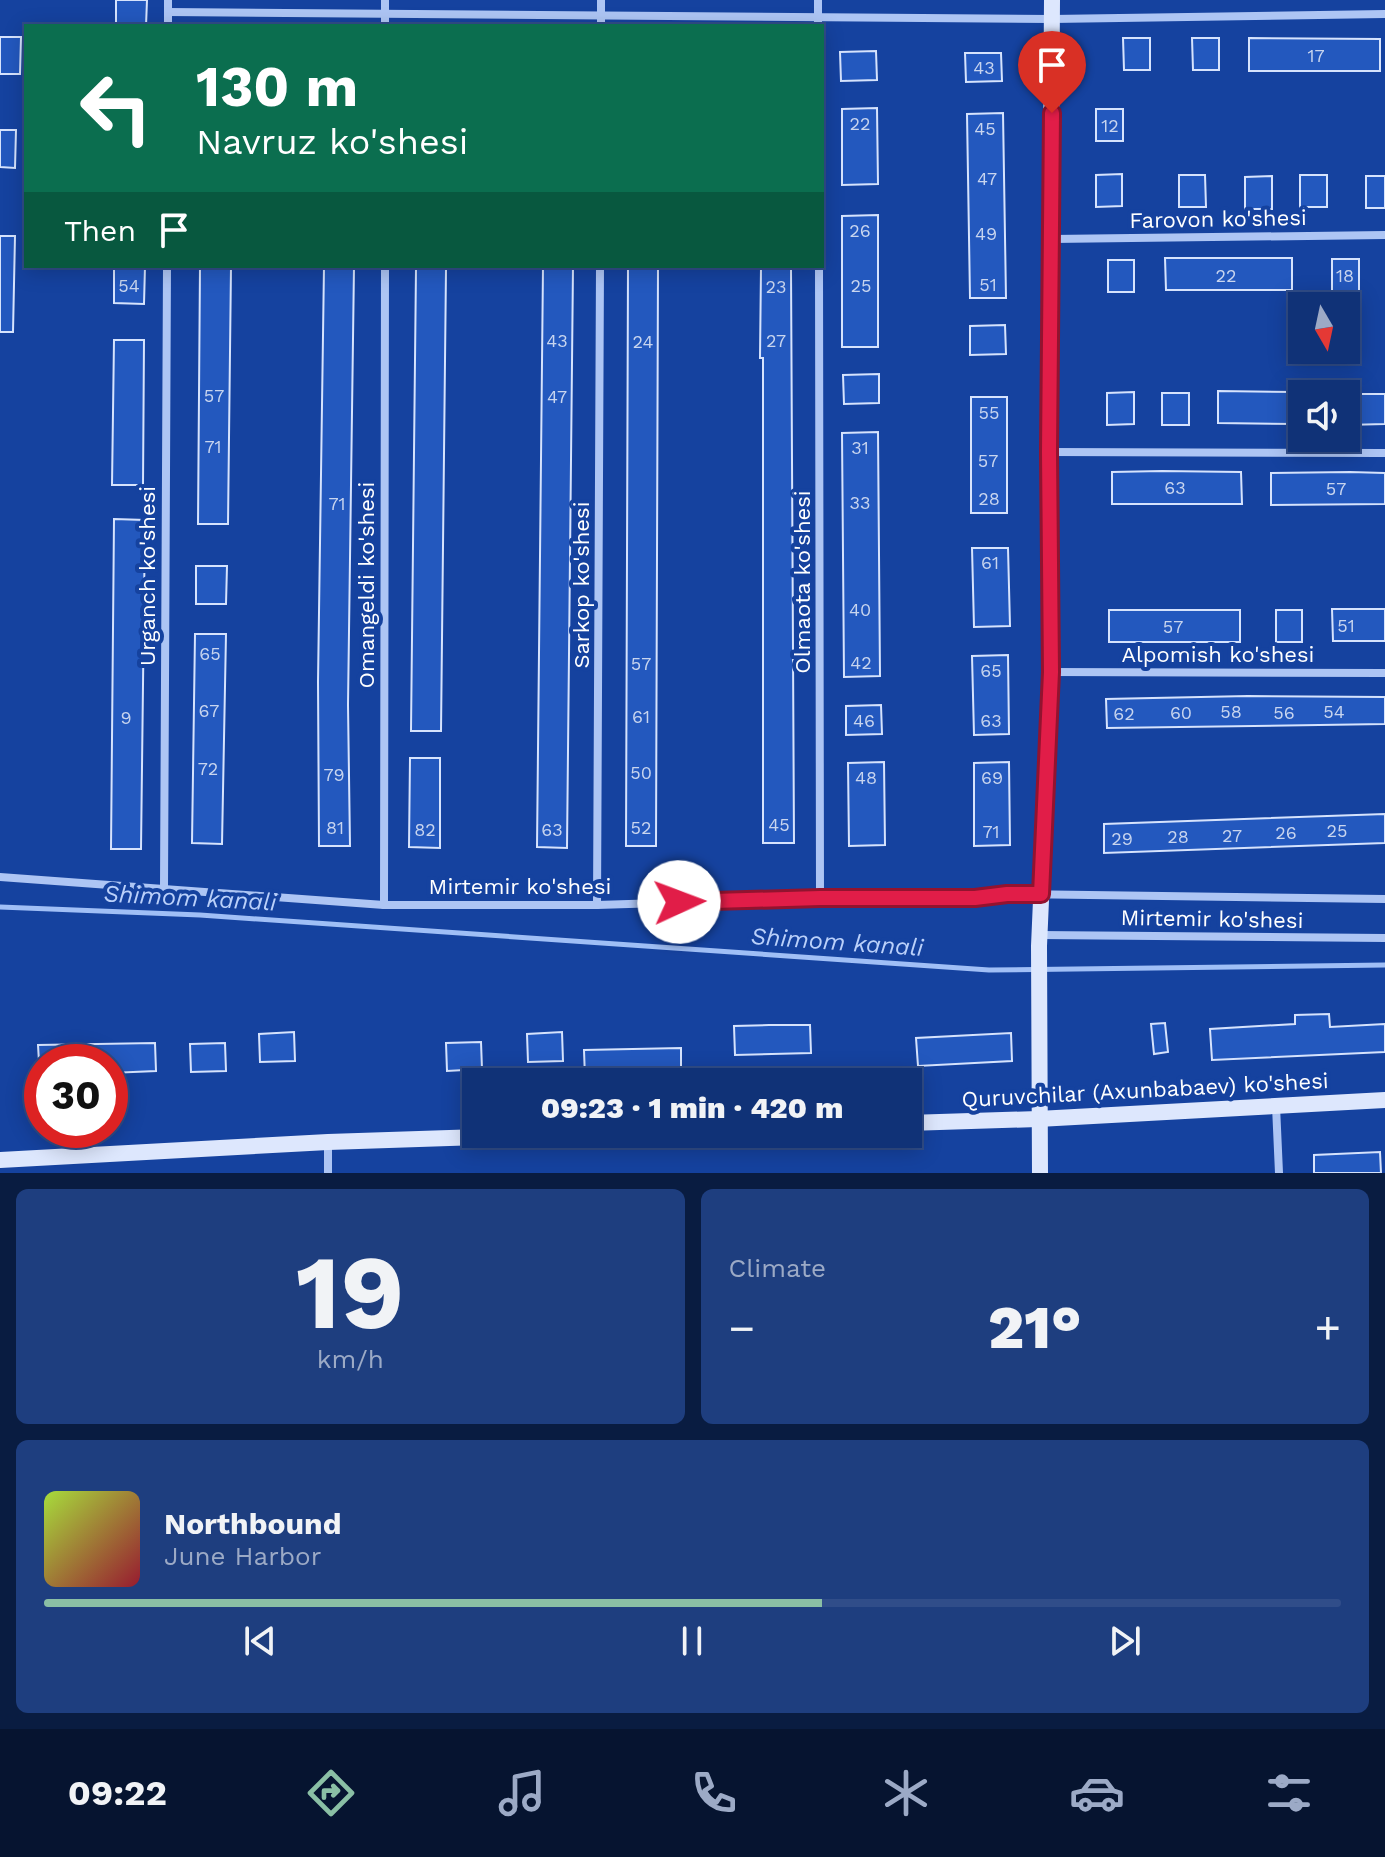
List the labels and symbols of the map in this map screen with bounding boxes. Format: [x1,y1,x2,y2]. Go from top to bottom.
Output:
pin [1018,31,1086,113]
house number: 17 [1307,45,1325,66]
house number: 43 [973,57,995,78]
house number: 22 [850,113,871,134]
house number: 12 [1101,115,1119,136]
house number: 45 [974,118,996,139]
house number: 47 [977,168,997,189]
street label: Farovon ko'shesi [1129,205,1307,233]
house number: 26 [849,220,871,241]
house number: 49 [975,223,997,244]
house number: 22 [1216,265,1237,286]
house number: 18 [1336,265,1354,286]
house number: 51 [979,274,997,295]
house number: 54 [118,275,140,296]
house number: 25 [851,275,871,296]
house number: 23 [766,276,787,297]
north arrow [1288,292,1360,364]
house number: 43 [546,330,568,351]
house number: 27 [766,330,786,351]
house number: 24 [633,331,653,352]
house number: 57 [204,385,224,406]
house number: 47 [547,386,567,407]
house number: 55 [979,402,999,423]
house number: 71 [204,436,222,457]
house number: 31 [851,437,869,458]
house number: 57 [978,450,998,471]
house number: 63 [1164,477,1186,498]
house number: 57 [1326,478,1346,499]
street label: Omangeldi ko'shesi [354,482,379,688]
street label: Urganch ko'shesi [135,486,160,666]
house number: 28 [978,488,1000,509]
street label: Olmaota ko'shesi [790,490,815,674]
house number: 33 [850,492,871,513]
house number: 71 [328,493,346,514]
street label: Sarkop ko'shesi [569,502,594,668]
house number: 61 [981,552,999,573]
house number: 40 [849,599,871,620]
house number: 51 [1337,615,1355,636]
house number: 57 [1163,616,1183,637]
street label: Alpomish ko'shesi [1122,642,1314,667]
house number: 65 [199,643,221,664]
house number: 42 [850,652,872,673]
house number: 57 [631,653,651,674]
house number: 65 [980,660,1002,681]
house number: 67 [199,700,219,721]
house number: 58 [1220,701,1242,722]
house number: 54 [1323,701,1345,722]
house number: 60 [1170,702,1192,723]
house number: 56 [1273,702,1295,723]
house number: 62 [1113,703,1135,724]
house number: 61 [632,706,650,727]
house number: 9 [120,707,132,728]
house number: 46 [853,710,875,731]
house number: 63 [980,710,1002,731]
house number: 72 [198,758,218,779]
house number: 50 [630,762,652,783]
house number: 79 [323,764,345,785]
house number: 48 [855,767,877,788]
house number: 69 [981,767,1003,788]
house number: 45 [768,814,790,835]
house number: 81 [326,817,344,838]
house number: 52 [631,817,651,838]
house number: 82 [414,819,436,840]
house number: 63 [541,819,563,840]
house number: 25 [1327,820,1347,841]
house number: 71 [982,821,1000,842]
house number: 26 [1275,822,1297,843]
house number: 27 [1222,825,1242,846]
house number: 28 [1167,826,1189,847]
house number: 29 [1111,828,1133,849]
position arrow [637,860,721,944]
street label: Mirtemir ko'shesi [429,874,611,899]
water label: Shimom kanali [103,879,278,917]
street label: Mirtemir ko'shesi [1120,905,1304,933]
water label: Shimom kanali [750,922,925,962]
speed limit sign: 30 [24,1044,128,1148]
street label: Quruvchilar (Axunbabaev) ko'shesi [961,1068,1329,1112]

